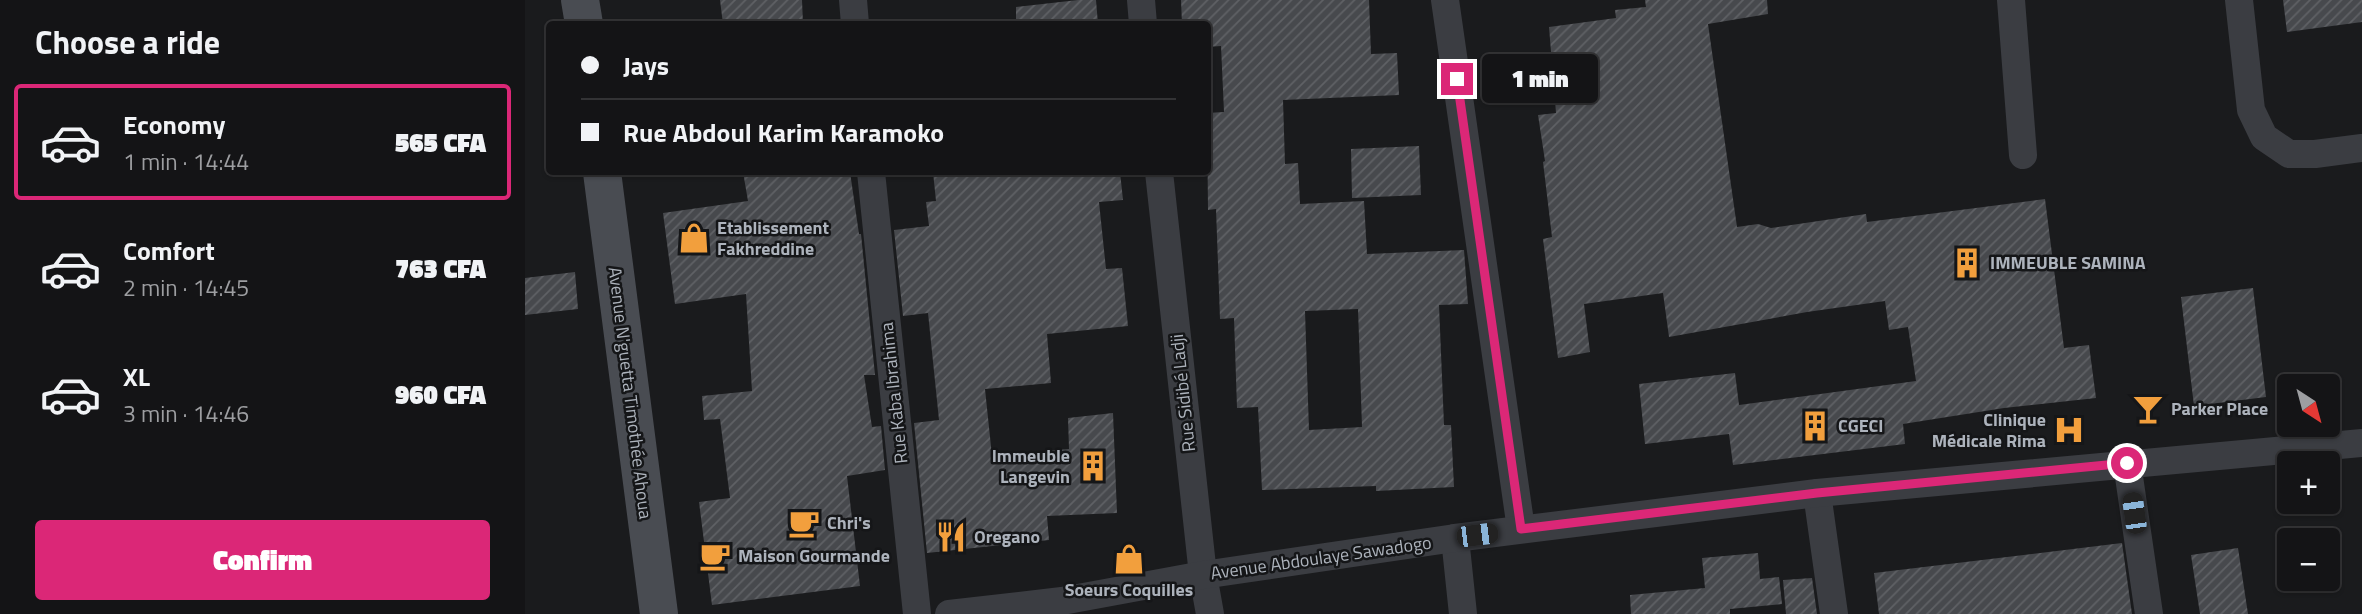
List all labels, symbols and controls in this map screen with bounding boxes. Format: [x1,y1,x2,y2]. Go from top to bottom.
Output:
text: Choose a ride [35,18,220,66]
text: Jays [623,46,669,85]
callout: 1 min [1481,55,1597,104]
text: 1 min [1511,61,1569,96]
route end [1441,63,1473,95]
text: Economy [123,105,225,144]
icon: car [39,111,102,174]
text: Rue Abdoul Karim Karamoko [623,113,944,152]
text: 565 CFA [395,123,486,162]
text: 1 min · 14:44 [123,144,249,179]
place label: Etablissement Fakhreddine [717,214,829,262]
shop icon: Etablissement Fakhreddine [677,221,711,255]
text: Comfort [123,231,215,270]
icon: car [39,237,102,300]
building icon: IMMEUBLE SAMINA [1950,246,1984,280]
text: 763 CFA [395,249,486,288]
place label: IMMEUBLE SAMINA [1990,249,2146,276]
street label: Avenue N'guetta Timothée Ahoua [602,265,659,521]
text: 2 min · 14:45 [123,270,249,305]
street label: Rue Kaba Ibrahima [873,321,914,465]
street label: Rue Sidibé Ladji [1163,333,1202,453]
text: XL [123,357,150,396]
icon: car [39,363,102,426]
north arrow [2277,374,2340,438]
map controls [2277,374,2340,591]
text: 960 CFA [395,375,486,414]
bar icon: Parker Place [2131,392,2165,426]
place label: Parker Place [2171,395,2268,422]
text: 3 min · 14:46 [123,396,249,431]
place label: Clinique Médicale Rima [1932,406,2046,454]
building icon: CGECI [1798,409,1832,443]
place label: CGECI [1838,412,1883,439]
hospital icon: Clinique Médicale Rima [2052,413,2086,447]
place label: Immeuble Langevin [992,442,1070,490]
route start [2111,447,2143,479]
building icon: Immeuble Langevin [1076,449,1110,483]
button: + [2277,451,2340,514]
car [2121,491,2148,535]
cafe icon: Chri's [787,506,821,540]
place label: Chri's [827,509,871,536]
button: Confirm [35,520,490,600]
restaurant icon: Oregano [934,520,968,554]
car [1455,522,1500,548]
place label: Oregano [974,523,1040,550]
button: − [2277,528,2340,591]
street label: Avenue Abdoulaye Sawadogo [1209,529,1433,586]
cafe icon: Maison Gourmande [698,539,732,573]
place label: Maison Gourmande [738,542,890,569]
shop icon: Soeurs Coquilles [1112,542,1146,576]
place label: Soeurs Coquilles [1065,576,1193,603]

